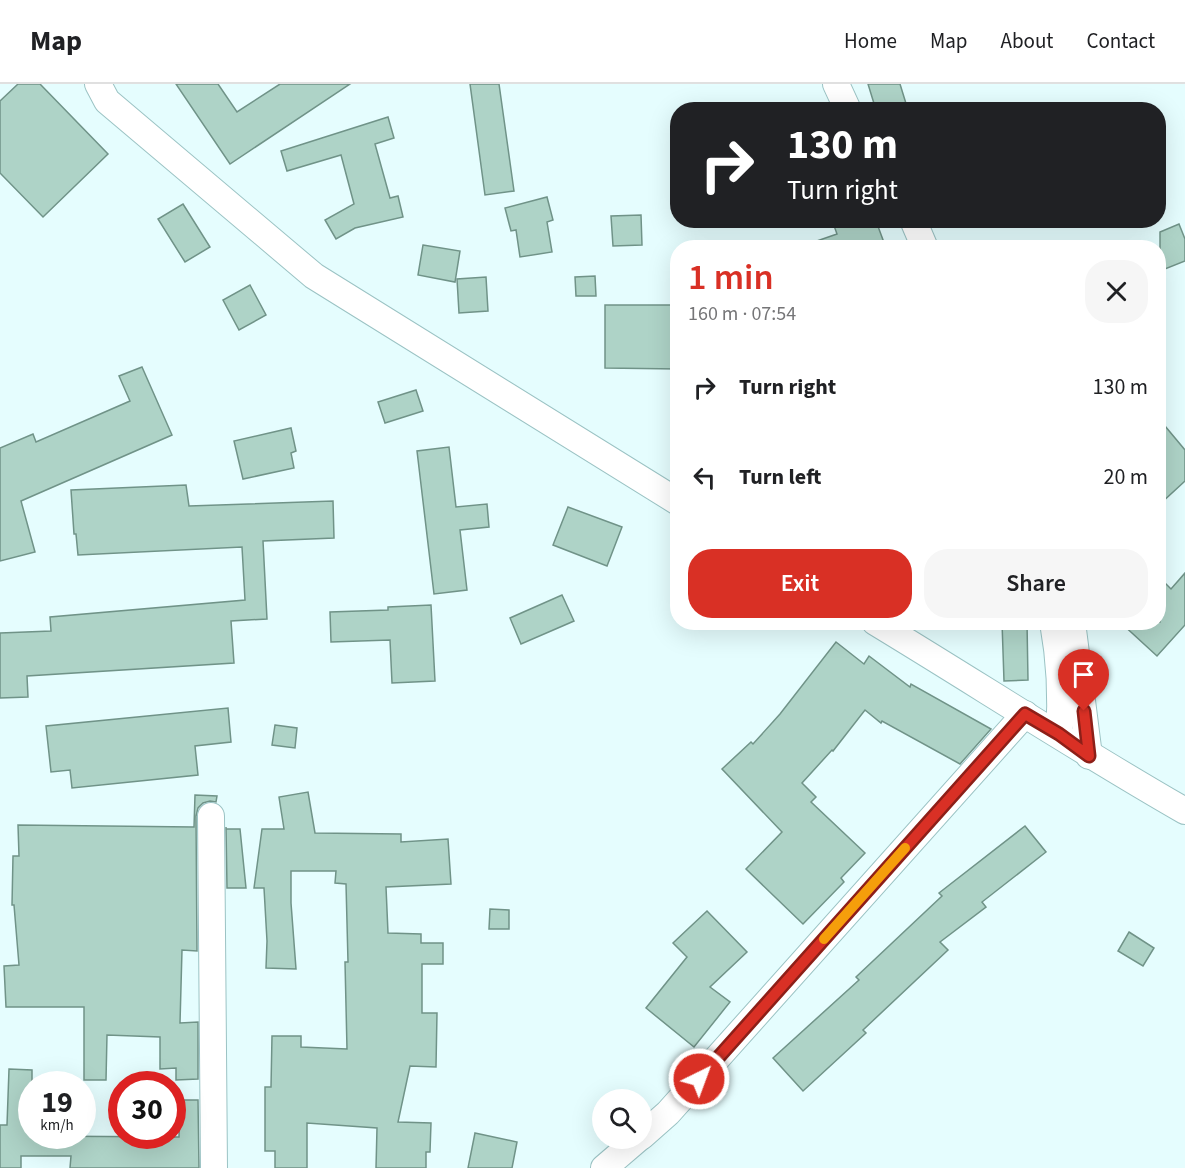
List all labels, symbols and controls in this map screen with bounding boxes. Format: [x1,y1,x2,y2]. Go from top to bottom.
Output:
text: Map [30,21,82,61]
text: Home [844,26,897,56]
text: Map [930,26,968,56]
text: About [1001,26,1053,56]
text: Contact [1086,26,1155,56]
text: 130 m [787,115,898,175]
icon: right [688,126,766,204]
text: Turn right [787,171,898,210]
text: 1 min [688,252,774,303]
button: close [1085,260,1148,323]
text: 160 m · 07:54 [688,300,796,328]
icon: right [688,371,721,404]
text: Turn right [739,371,836,403]
text: 130 m [1093,371,1148,403]
icon: left [688,461,721,494]
text: Turn left [739,461,821,493]
text: 20 m [1103,461,1148,493]
button: Exit [688,549,912,618]
button: Share [924,549,1148,618]
pin [1058,649,1109,711]
icon: arrive [1067,658,1100,691]
position arrow [667,1047,731,1111]
speed limit sign: 30 [108,1071,186,1149]
text: 19 [41,1081,73,1124]
map controls [592,1089,652,1149]
button: search [592,1089,652,1149]
text: km/h [40,1115,74,1136]

